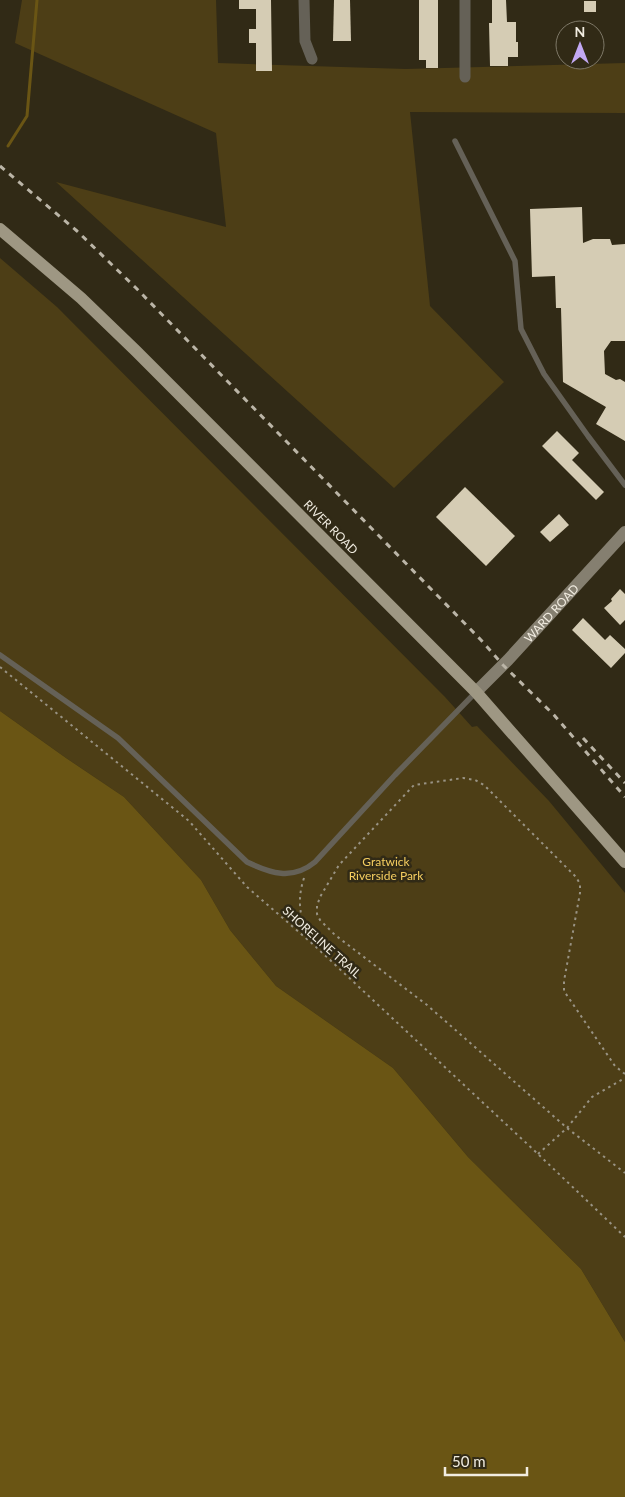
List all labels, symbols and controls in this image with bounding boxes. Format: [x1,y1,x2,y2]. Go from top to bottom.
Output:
north arrow [555,20,605,70]
text: N [575,23,585,40]
street label: RIVER ROAD [301,497,361,557]
street label: WARD ROAD [521,581,581,645]
park label: Gratwick Riverside Park [349,854,424,883]
street label: SHORELINE TRAIL [280,903,364,981]
scale bar [445,1444,528,1476]
text: 50 m [452,1452,486,1470]

